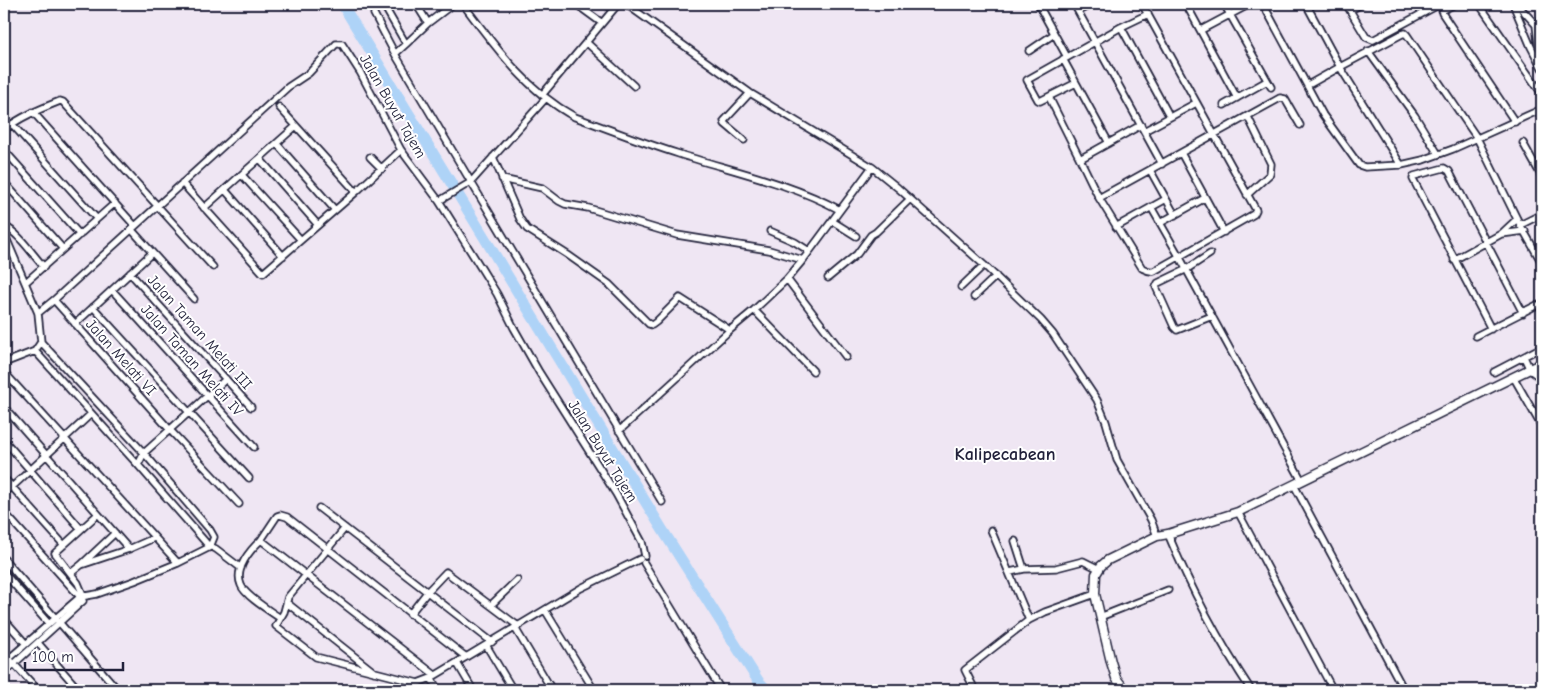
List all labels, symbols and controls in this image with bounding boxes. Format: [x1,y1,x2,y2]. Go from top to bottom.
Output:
street label: Jalan Buyut Tajem [356,51,430,161]
street label: Jalan Taman Melati III [144,271,256,393]
street label: Jalan Taman Melati IV [137,300,247,420]
street label: Jalan Melati VI [82,315,160,399]
street label: Jalan Buyut Tajem [564,397,642,505]
district label: Kalipecabean [955,444,1055,465]
scale bar [25,639,122,671]
text: 100 m [32,648,74,666]

